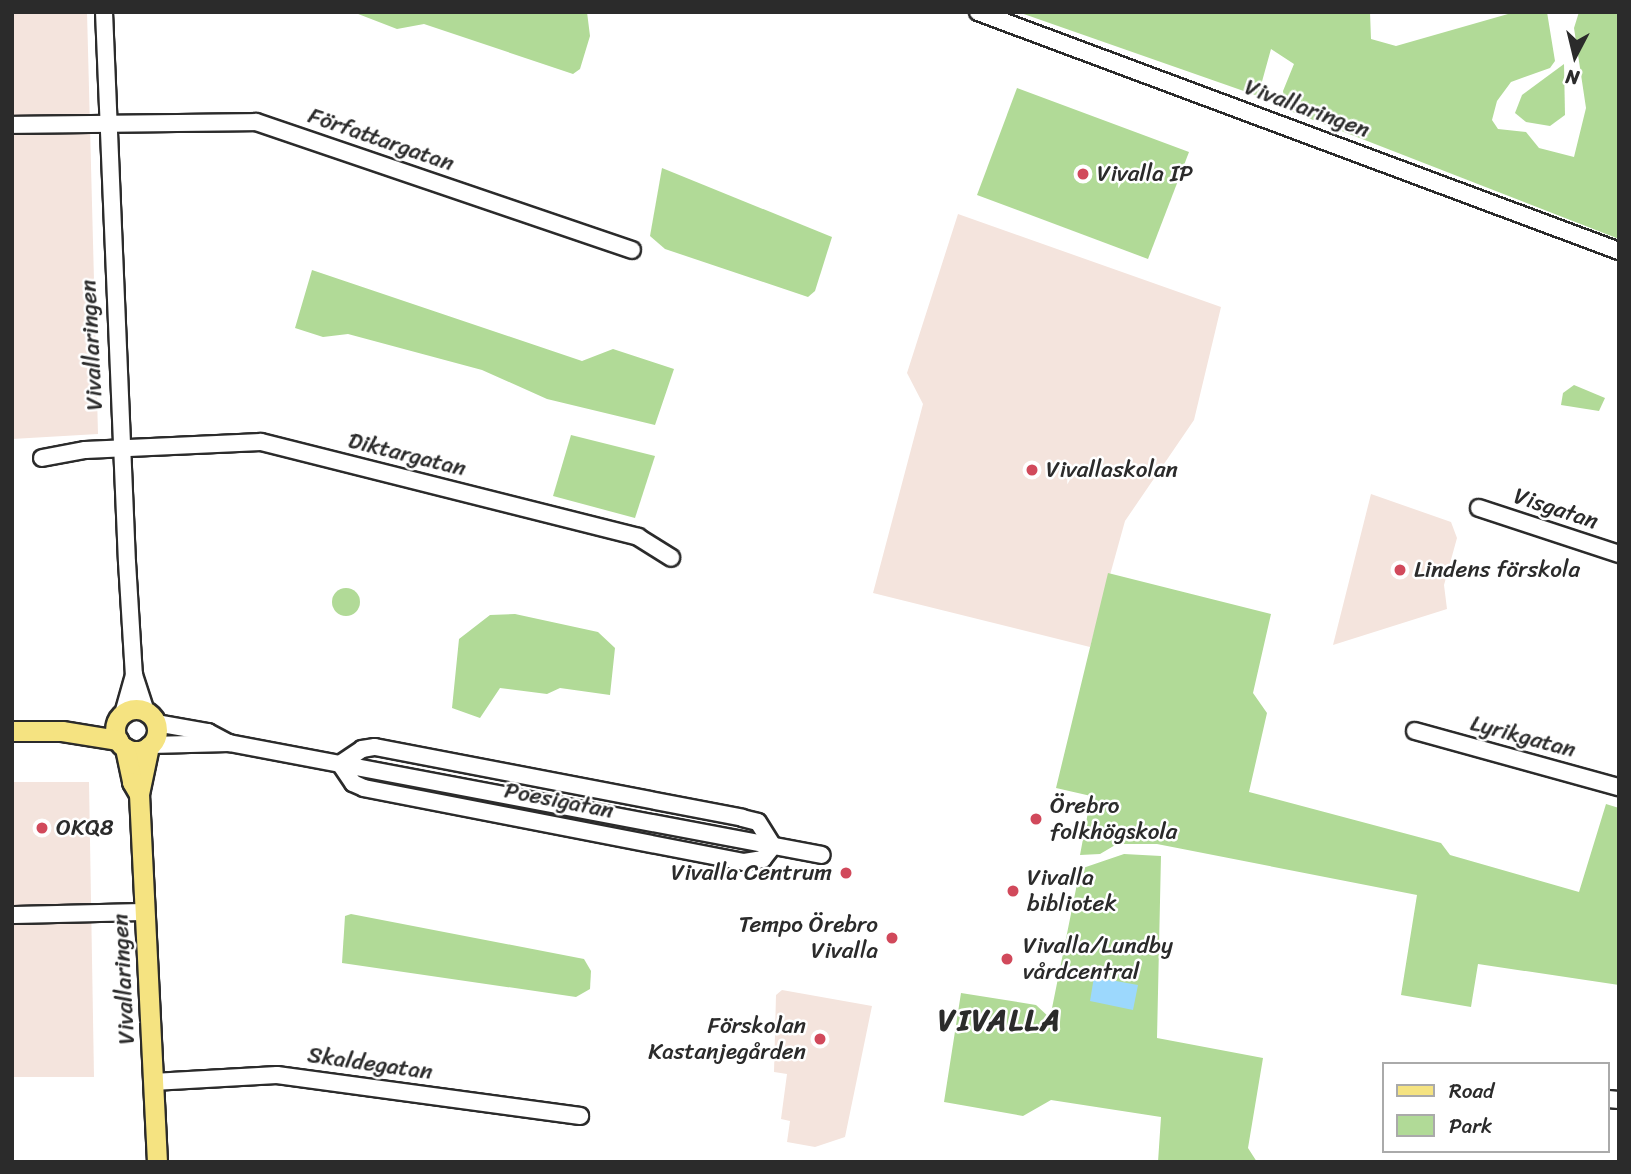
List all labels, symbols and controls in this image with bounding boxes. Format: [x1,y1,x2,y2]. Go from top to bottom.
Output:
north arrow [1540,21,1610,91]
text: N [1564,60,1581,95]
street label: Vivallaringen [1241,74,1373,144]
street label: Författargatan [304,102,458,178]
place label: Vivalla IP [1097,160,1193,188]
marker: Vivalla IP [1075,166,1091,182]
street label: Vivallaringen [75,279,109,411]
street label: Diktargatan [345,427,469,483]
place label: Vivallaskolan [1046,456,1178,484]
marker: Vivallaskolan [1024,462,1040,478]
street label: Visgatan [1510,482,1602,536]
place label: Lindens förskola [1414,556,1579,584]
marker: Lindens förskola [1392,562,1408,578]
street label: Lyrikgatan [1467,710,1579,764]
street label: Poesigatan [502,777,616,825]
place label: Örebro folkhögskola [1050,792,1177,846]
marker: Örebro folkhögskola [1028,811,1044,827]
place label: OKQ8 [56,814,114,842]
marker: OKQ8 [34,820,50,836]
place label: Vivalla Centrum [671,859,832,887]
place label: Vivalla bibliotek [1027,864,1117,918]
marker: Vivalla Centrum [838,865,854,881]
marker: Vivalla bibliotek [1005,883,1021,899]
place label: Tempo Örebro Vivalla [738,911,878,965]
street label: Vivallaringen [107,913,141,1045]
marker: Tempo Örebro Vivalla [884,930,900,946]
place label: Vivalla/Lundby vårdcentral [1023,932,1173,986]
marker: Vivalla/Lundby vårdcentral [997,949,1017,969]
district label: VIVALLA [937,1002,1063,1038]
place label: Förskolan Kastanjegården [648,1012,806,1066]
marker: Förskolan Kastanjegården [812,1031,828,1047]
street label: Skaldegatan [306,1042,434,1086]
legend [1382,1062,1610,1153]
text: Road [1449,1072,1494,1110]
text: Park [1449,1107,1492,1145]

